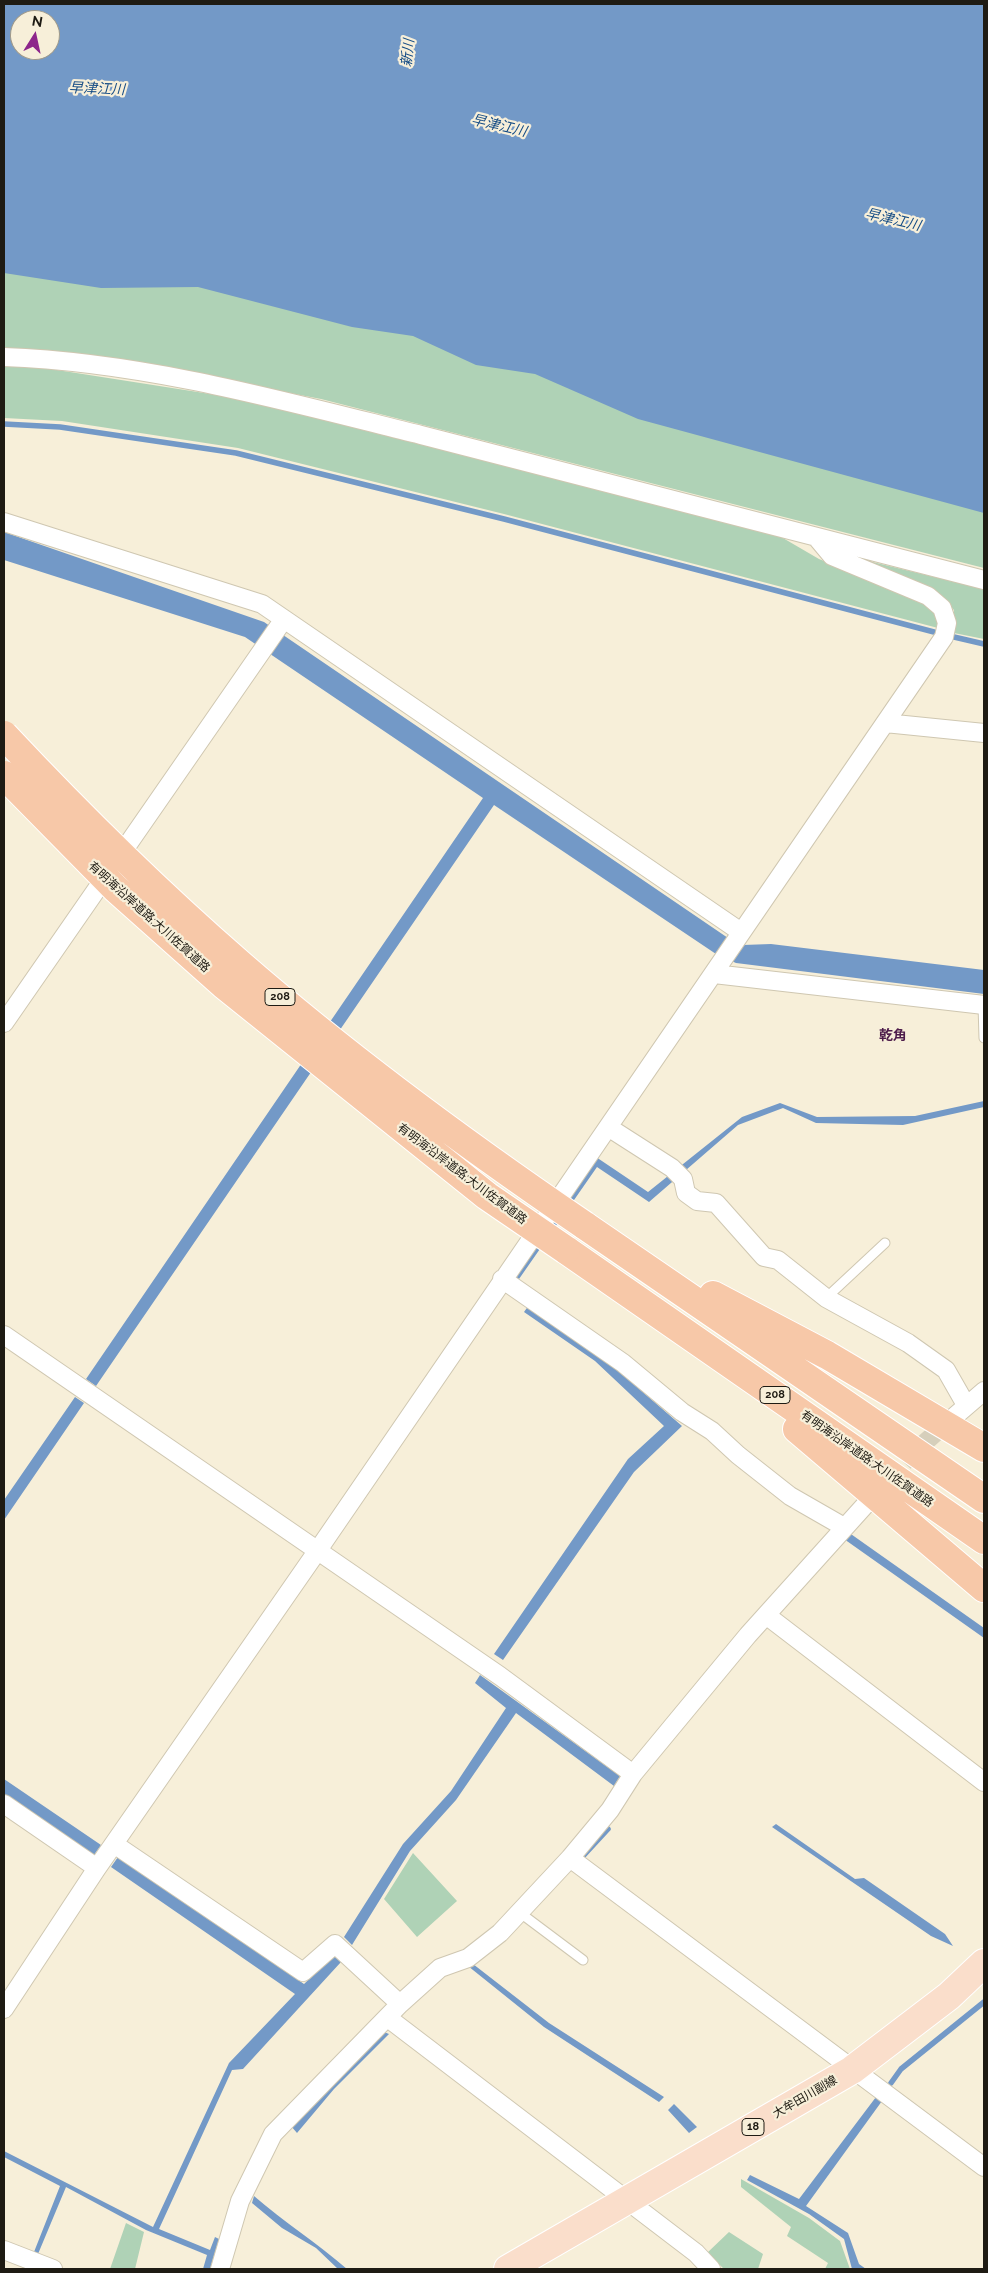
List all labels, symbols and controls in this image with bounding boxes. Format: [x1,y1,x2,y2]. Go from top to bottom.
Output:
north arrow [10,10,60,60]
text: N [31,12,44,30]
water label: 新川 [398,38,418,68]
water label: 早津江川 [69,80,125,98]
water label: 早津江川 [470,112,528,140]
water label: 早津江川 [864,206,922,234]
street label: 有明海沿岸道路;大川佐賀道路 [85,859,213,975]
road number: 208 [265,989,295,1006]
district label: 乾角 [879,1028,907,1044]
street label: 有明海沿岸道路;大川佐賀道路 [394,1121,530,1227]
road number: 208 [760,1386,790,1404]
street label: 有明海沿岸道路;大川佐賀道路 [798,1408,936,1510]
street label: 大牟田川副線 [770,2073,840,2121]
road number: 18 [742,2118,764,2136]

